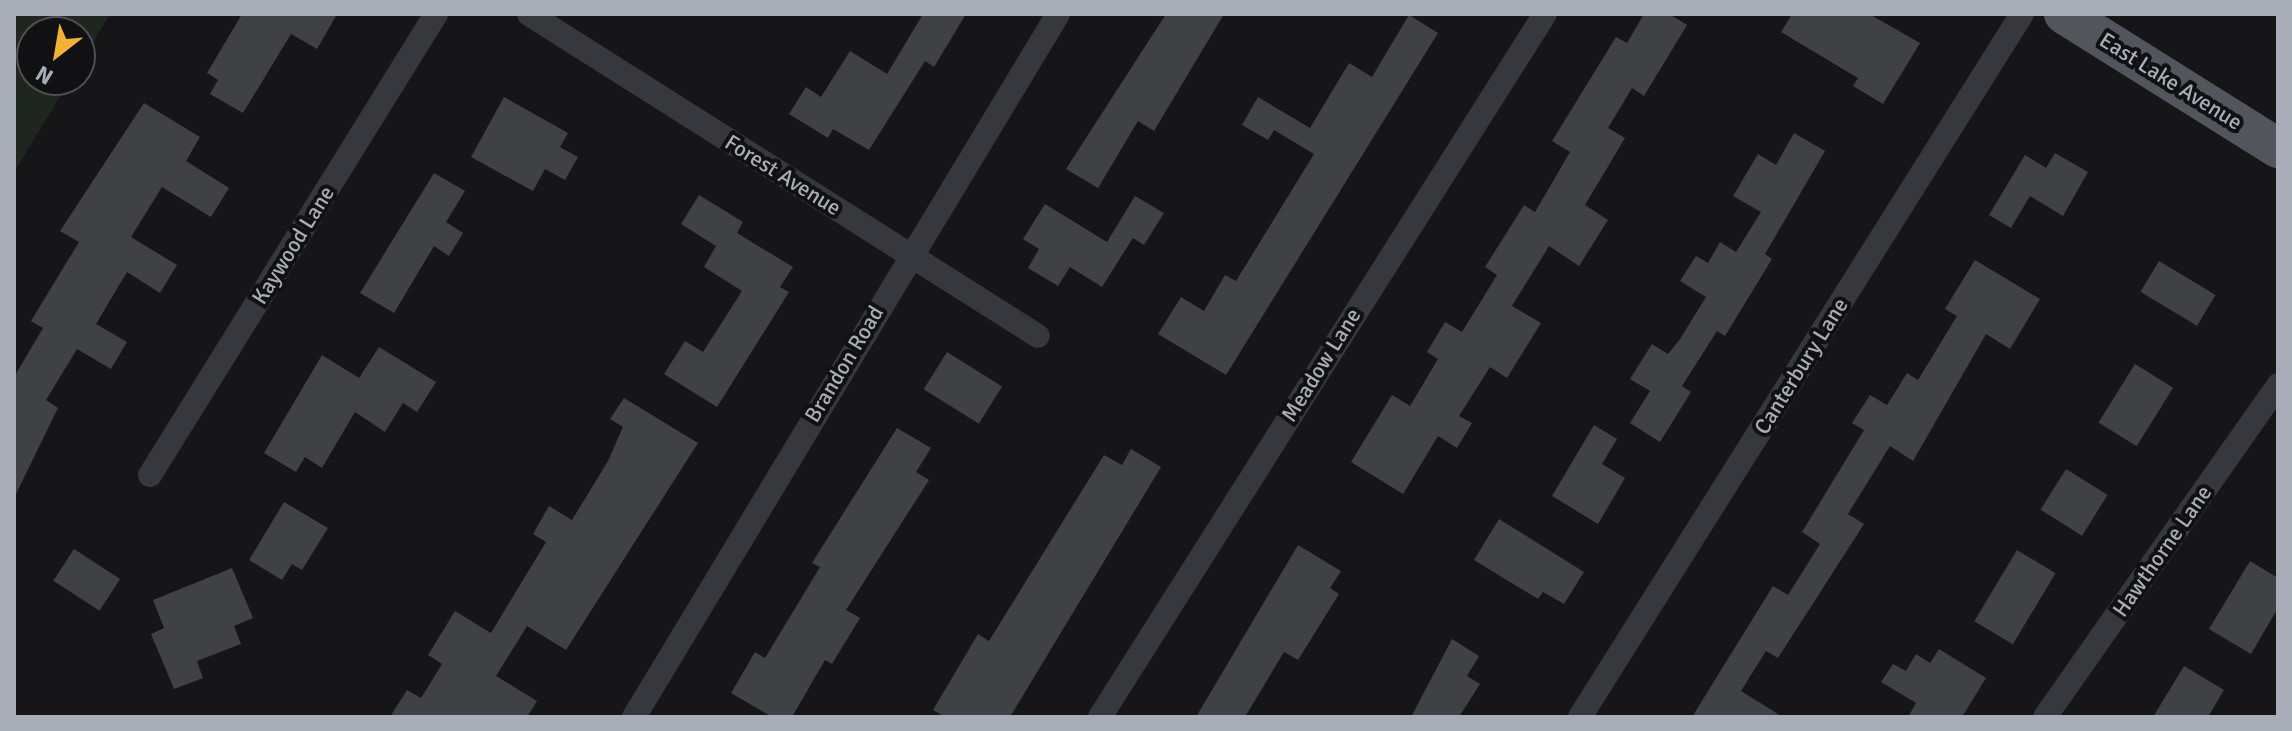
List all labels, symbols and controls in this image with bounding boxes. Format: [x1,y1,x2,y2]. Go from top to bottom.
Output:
north arrow [16,16,96,96]
street label: East Lake Avenue [2095,27,2247,135]
text: N [31,60,58,91]
street label: Forest Avenue [720,129,846,221]
street label: Kaywood Lane [246,181,340,309]
street label: Canterbury Lane [1749,293,1853,439]
street label: Brandon Road [799,301,889,427]
street label: Meadow Lane [1276,303,1366,427]
street label: Hawthorne Lane [2107,480,2217,622]

